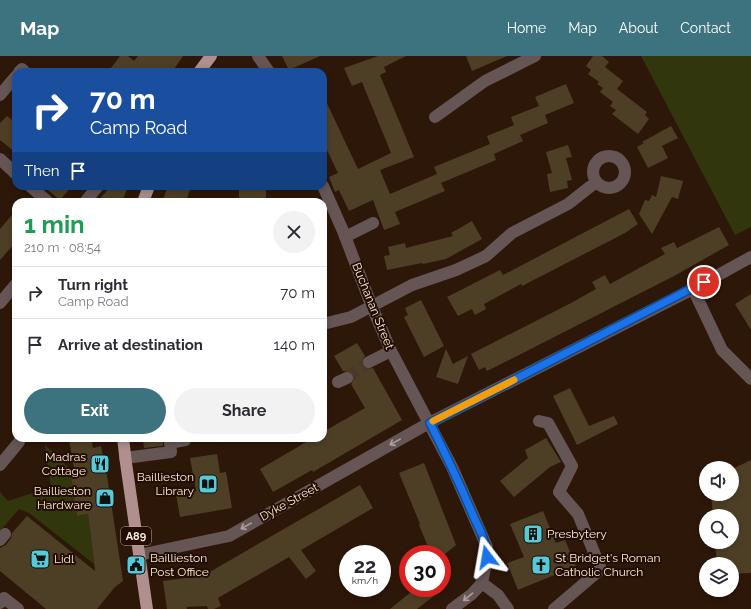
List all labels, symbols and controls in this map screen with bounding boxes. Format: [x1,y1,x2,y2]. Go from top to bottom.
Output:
text: Map [20,17,59,39]
text: Home [507,20,546,36]
text: Map [568,20,597,36]
text: About [619,20,658,36]
text: Contact [680,20,731,36]
text: 70 m [90,83,156,116]
icon: right [24,84,76,136]
text: Camp Road [90,117,188,138]
icon: arrive [67,160,89,182]
text: Then [24,162,59,180]
text: 1 min [24,210,85,239]
button: close [273,211,315,253]
text: 210 m · 08:54 [24,240,101,255]
street label: Buchanan Street [349,261,397,351]
pin [687,265,721,299]
icon: arrive [693,271,715,293]
text: Turn right [58,276,128,294]
icon: right [24,282,46,304]
text: 70 m [280,284,315,302]
text: Camp Road [58,294,128,309]
icon: arrive [24,334,46,356]
text: Arrive at destination [58,336,203,354]
text: 140 m [274,336,315,354]
button: Exit [24,388,166,434]
button: Share [174,388,315,434]
one-way arrow [390,439,402,446]
place label: Madras Cottage [42,450,86,478]
restaurant icon: Madras Cottage [89,453,111,475]
map controls [699,461,739,597]
button: sound [699,461,739,501]
place label: Baillieston Library [137,470,194,498]
library icon: Baillieston Library [197,473,219,495]
street label: Dyke Street [257,480,321,524]
place label: Baillieston Hardware [34,484,91,512]
shop icon: Baillieston Hardware [94,487,116,509]
button: search [699,509,739,549]
one-way arrow [240,523,252,531]
building icon: Presbytery [522,523,544,545]
road number: A89 [121,527,151,545]
place label: Presbytery [547,527,607,541]
position arrow [466,536,508,578]
speed limit sign: 30 [399,545,451,597]
supermarket icon: Lidl [29,548,51,570]
place label: Baillieston Post Office [150,551,209,579]
place label: St Bridget's Roman Catholic Church [555,551,660,579]
place label: Lidl [54,552,75,566]
public building icon: Baillieston Post Office [125,554,147,576]
text: 22 [354,554,376,578]
church icon: St Bridget's Roman Catholic Church [530,554,552,576]
button: layers [699,557,739,597]
text: km/h [352,575,378,586]
one-way arrow [463,592,473,601]

